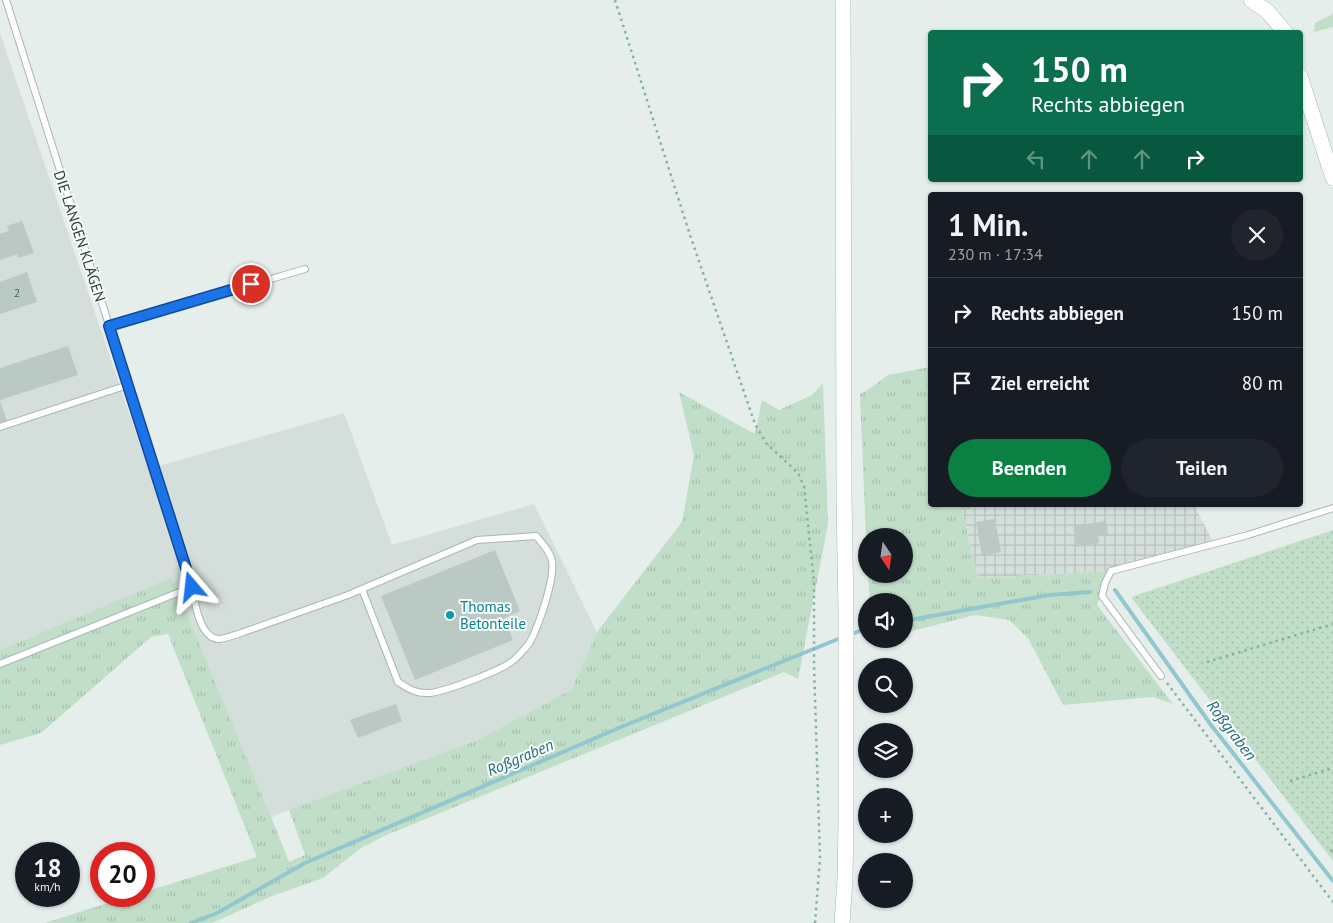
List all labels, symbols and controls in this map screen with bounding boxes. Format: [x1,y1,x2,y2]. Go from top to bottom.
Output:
text: 150 m [1031,46,1128,92]
icon: right [948,50,1013,115]
text: Rechts abbiegen [1031,90,1185,118]
icon: left [1022,145,1050,173]
icon: ahead [1075,145,1103,173]
icon: ahead [1128,145,1156,173]
icon: right [1181,145,1209,173]
street label: DIE LANGEN KLÄGEN [50,168,110,304]
text: 1 Min. [948,205,1028,244]
button: close [1231,209,1283,261]
text: 230 m · 17:34 [948,244,1043,264]
pin [230,263,272,305]
icon: arrive [237,270,265,298]
house number: 2 [14,285,20,300]
icon: right [948,299,976,327]
text: Rechts abbiegen [991,301,1124,325]
text: 150 m [1231,301,1283,325]
icon: arrive [948,369,976,397]
text: Ziel erreicht [991,371,1089,395]
text: 80 m [1242,371,1283,395]
button: Beenden [948,439,1111,497]
button: Teilen [1121,439,1283,497]
north arrow [858,528,912,582]
map controls [858,528,913,908]
position arrow [165,560,217,612]
button: sound [858,593,913,648]
place label: Thomas Betonteile [460,597,526,633]
marker: Thomas Betonteile [444,609,456,621]
button: search [858,658,913,713]
water label: Roßgraben [1203,696,1261,764]
button: layers [858,723,913,778]
water label: Roßgraben [484,734,556,780]
button: + [858,788,913,843]
speed limit sign: 20 [90,842,155,907]
text: 18 [33,852,62,884]
button: − [858,853,913,908]
text: km/h [34,879,61,894]

